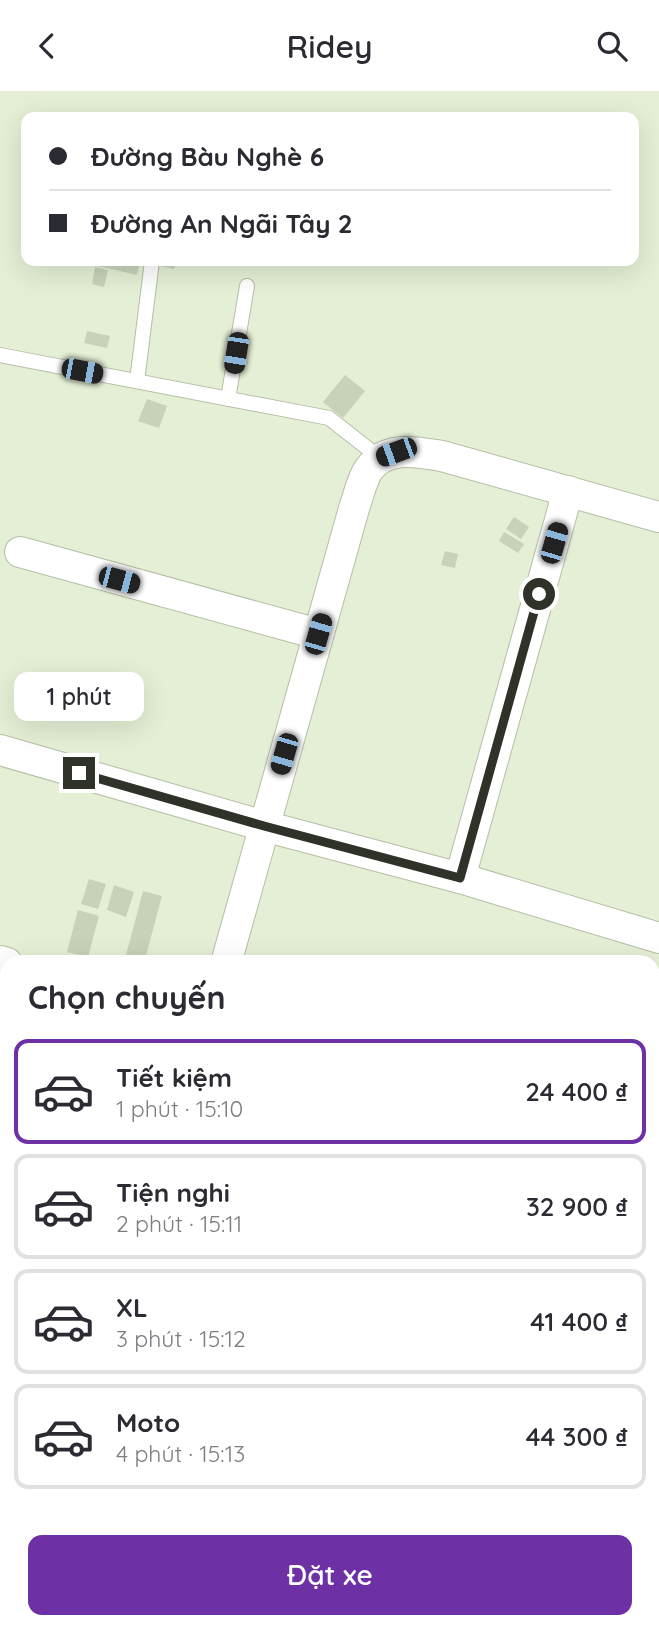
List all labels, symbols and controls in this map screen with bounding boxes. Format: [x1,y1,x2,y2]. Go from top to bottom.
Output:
text: Ridey [286,26,373,66]
icon: back [28,27,66,65]
icon: search [593,27,631,65]
text: Đường Bàu Nghè 6 [91,140,324,173]
text: Đường An Ngãi Tây 2 [91,207,352,240]
car [223,331,250,375]
car [60,357,105,385]
car [373,435,420,469]
car [539,520,570,566]
car [96,564,143,596]
route start [523,578,555,610]
car [303,611,334,657]
callout: 1 phút [14,671,144,721]
text: 1 phút [46,682,112,711]
car [269,731,300,777]
route end [63,757,95,789]
text: Chọn chuyến [28,977,226,1017]
icon: car [32,1060,95,1123]
text: Tiết kiệm [116,1061,232,1094]
text: 24 400 ₫ [525,1075,628,1108]
text: 1 phút · 15:10 [116,1094,243,1123]
icon: car [32,1175,95,1238]
text: Tiện nghi [116,1176,230,1209]
text: 32 900 ₫ [526,1190,628,1223]
text: 2 phút · 15:11 [116,1209,242,1238]
icon: car [32,1290,95,1353]
text: XL [116,1291,148,1324]
text: 41 400 ₫ [530,1305,628,1338]
text: 3 phút · 15:12 [116,1324,246,1353]
icon: car [32,1405,95,1468]
text: Moto [116,1406,180,1439]
text: 44 300 ₫ [526,1420,628,1453]
text: 4 phút · 15:13 [116,1439,245,1468]
button: Đặt xe [28,1535,632,1615]

